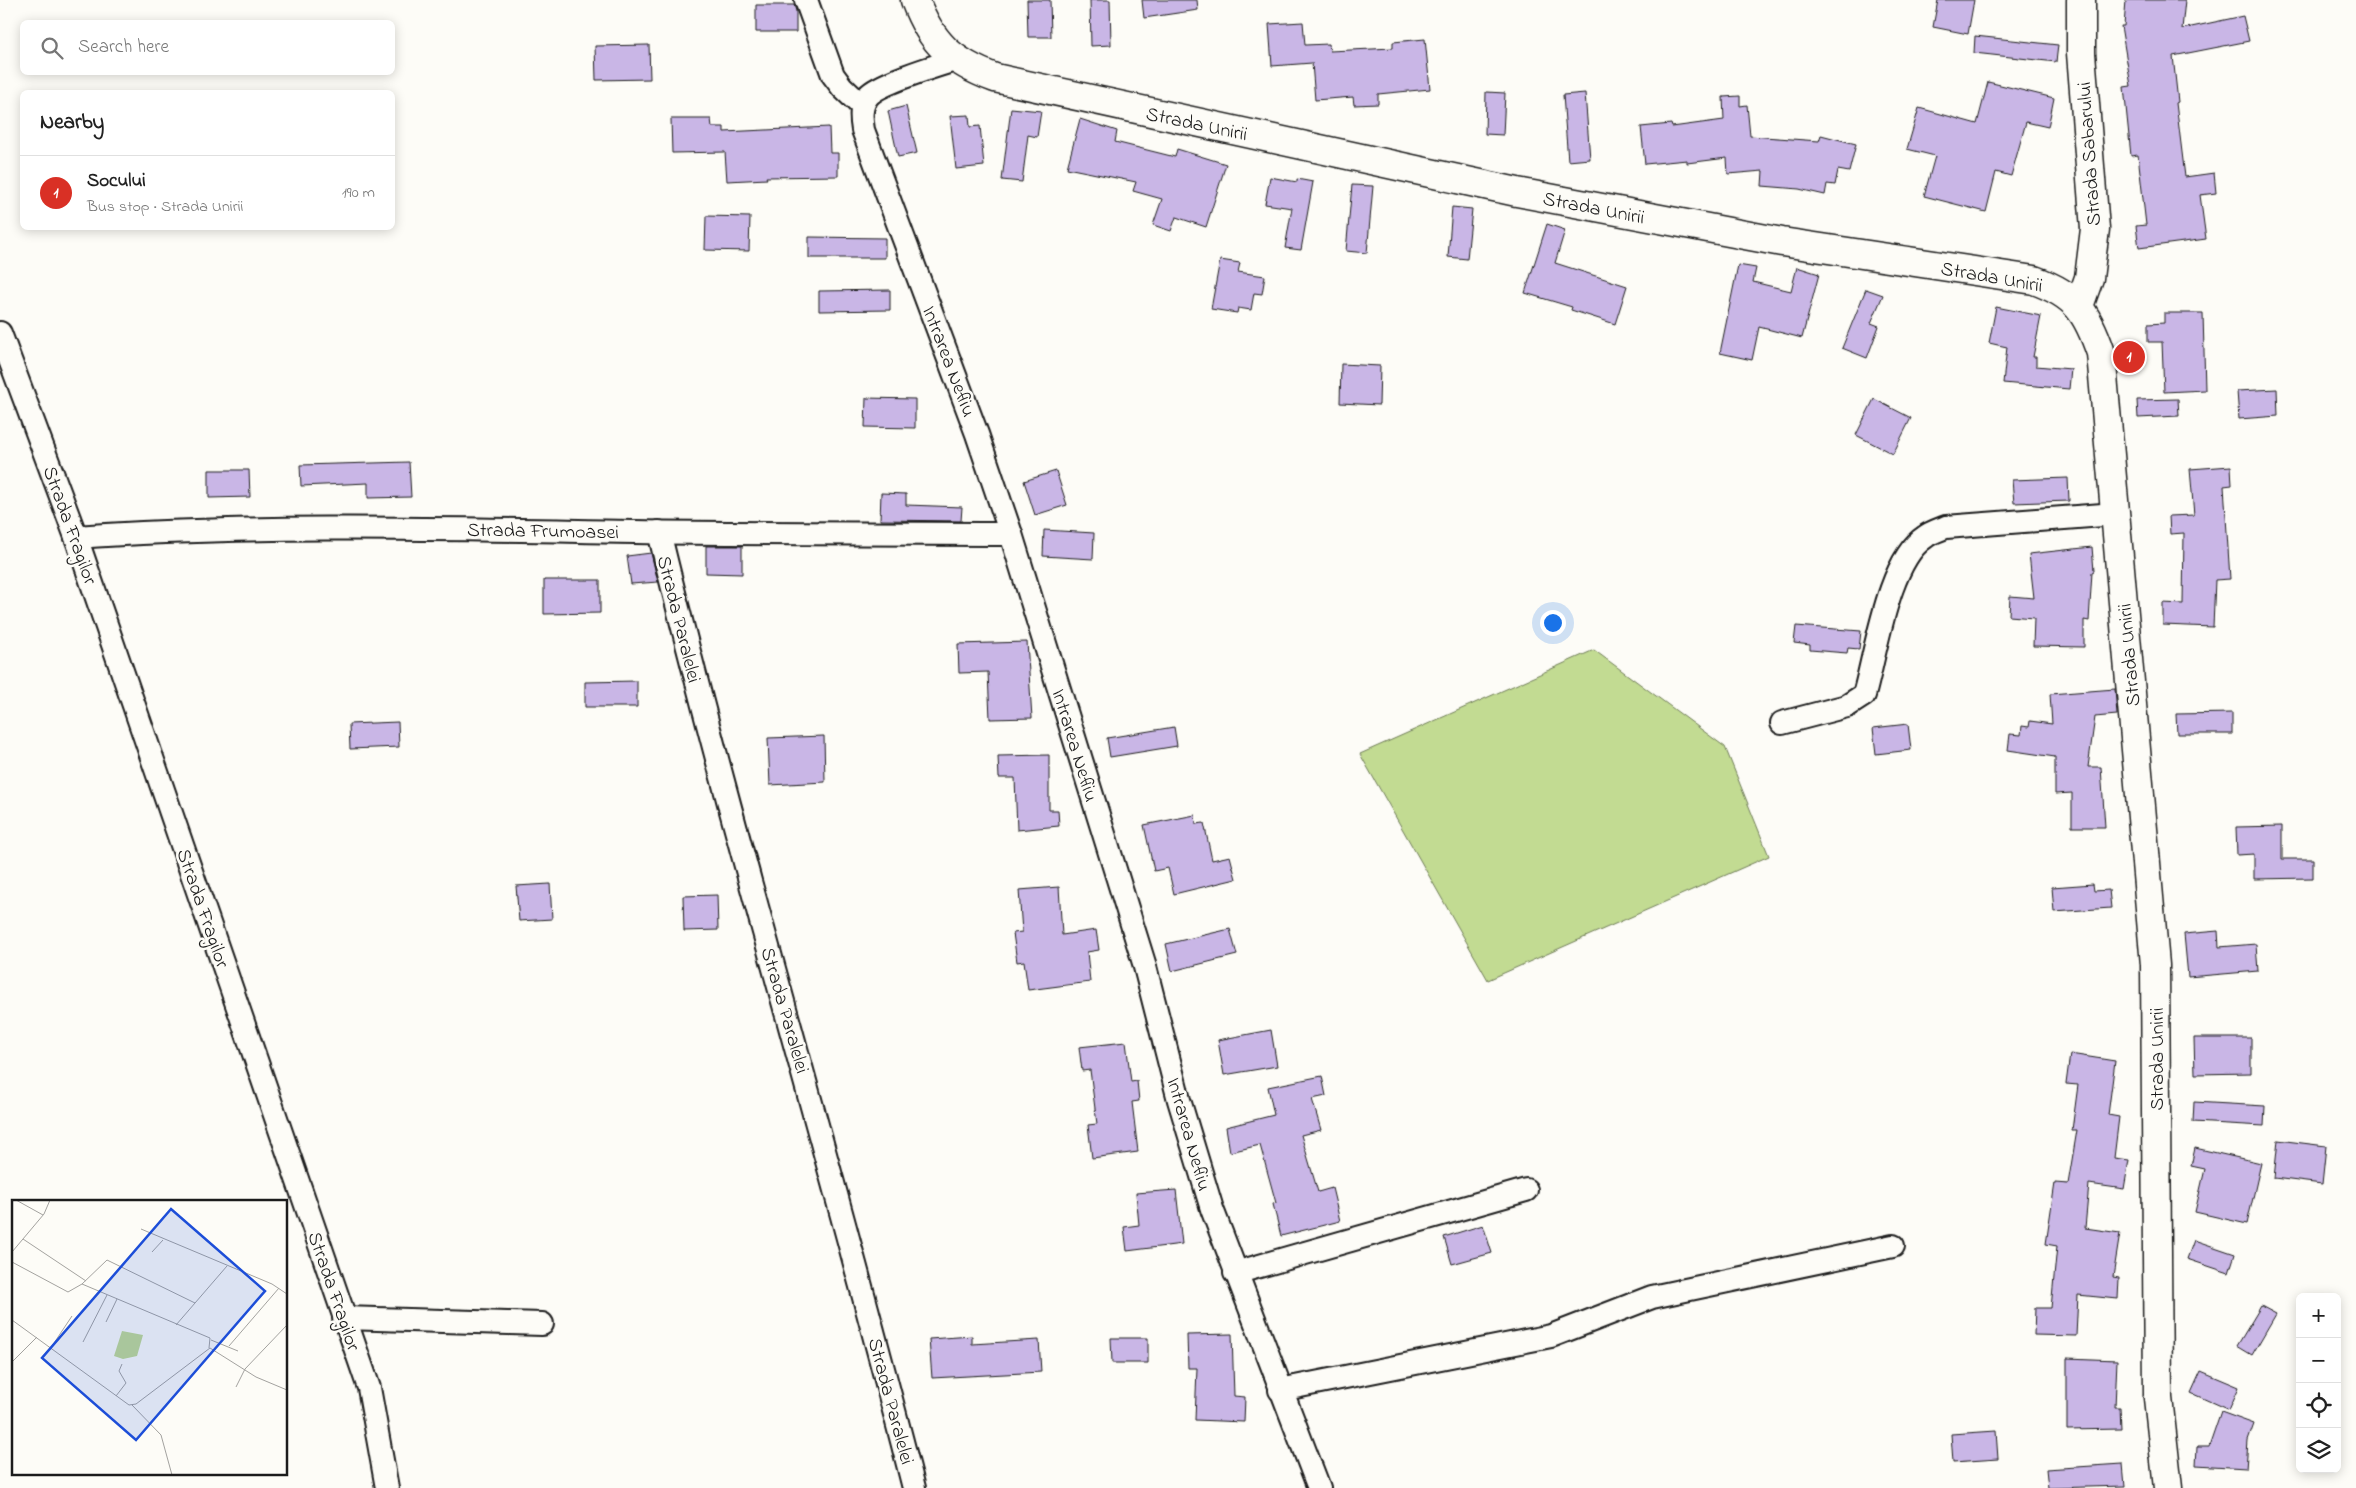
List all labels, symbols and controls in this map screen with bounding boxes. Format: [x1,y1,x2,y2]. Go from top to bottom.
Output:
search box [20,20,395,75]
icon: search [38,34,66,62]
text: Search here [78,34,169,61]
street label: Strada Sabarului [2071,81,2110,227]
street label: Strada Unirii [1143,101,1250,150]
text: Nearby [40,108,104,138]
text: Socului [87,168,146,195]
text: 1 [53,181,59,205]
text: 190 m [342,181,375,205]
street label: Strada Unirii [1540,185,1647,234]
text: Bus stop · Strada Unirii [87,195,243,219]
street label: Strada Unirii [1938,255,2045,302]
street label: Intrarea Nefliu [913,302,982,422]
pin: 1 [2113,338,2145,376]
street label: Strada Fragilor [33,462,104,590]
street label: Strada Frumoasei [467,517,619,548]
street label: Strada Paralelei [648,553,707,686]
street label: Strada Unirii [2112,602,2149,707]
your location [1540,610,1566,636]
street label: Intrarea Nefliu [1043,686,1105,806]
street label: Strada Fragilor [167,845,236,973]
street label: Strada Paralelei [752,944,815,1077]
street label: Strada Unirii [2144,1007,2173,1111]
street label: Intrarea Nefliu [1158,1075,1218,1195]
inset map [12,1200,288,1476]
street label: Strada Fragilor [298,1228,367,1356]
map controls [2296,1293,2341,1473]
button: + [2296,1293,2341,1338]
street label: Strada Paralelei [859,1335,920,1468]
button: − [2296,1338,2341,1383]
button: locate [2296,1383,2341,1428]
button: layers [2296,1428,2341,1473]

